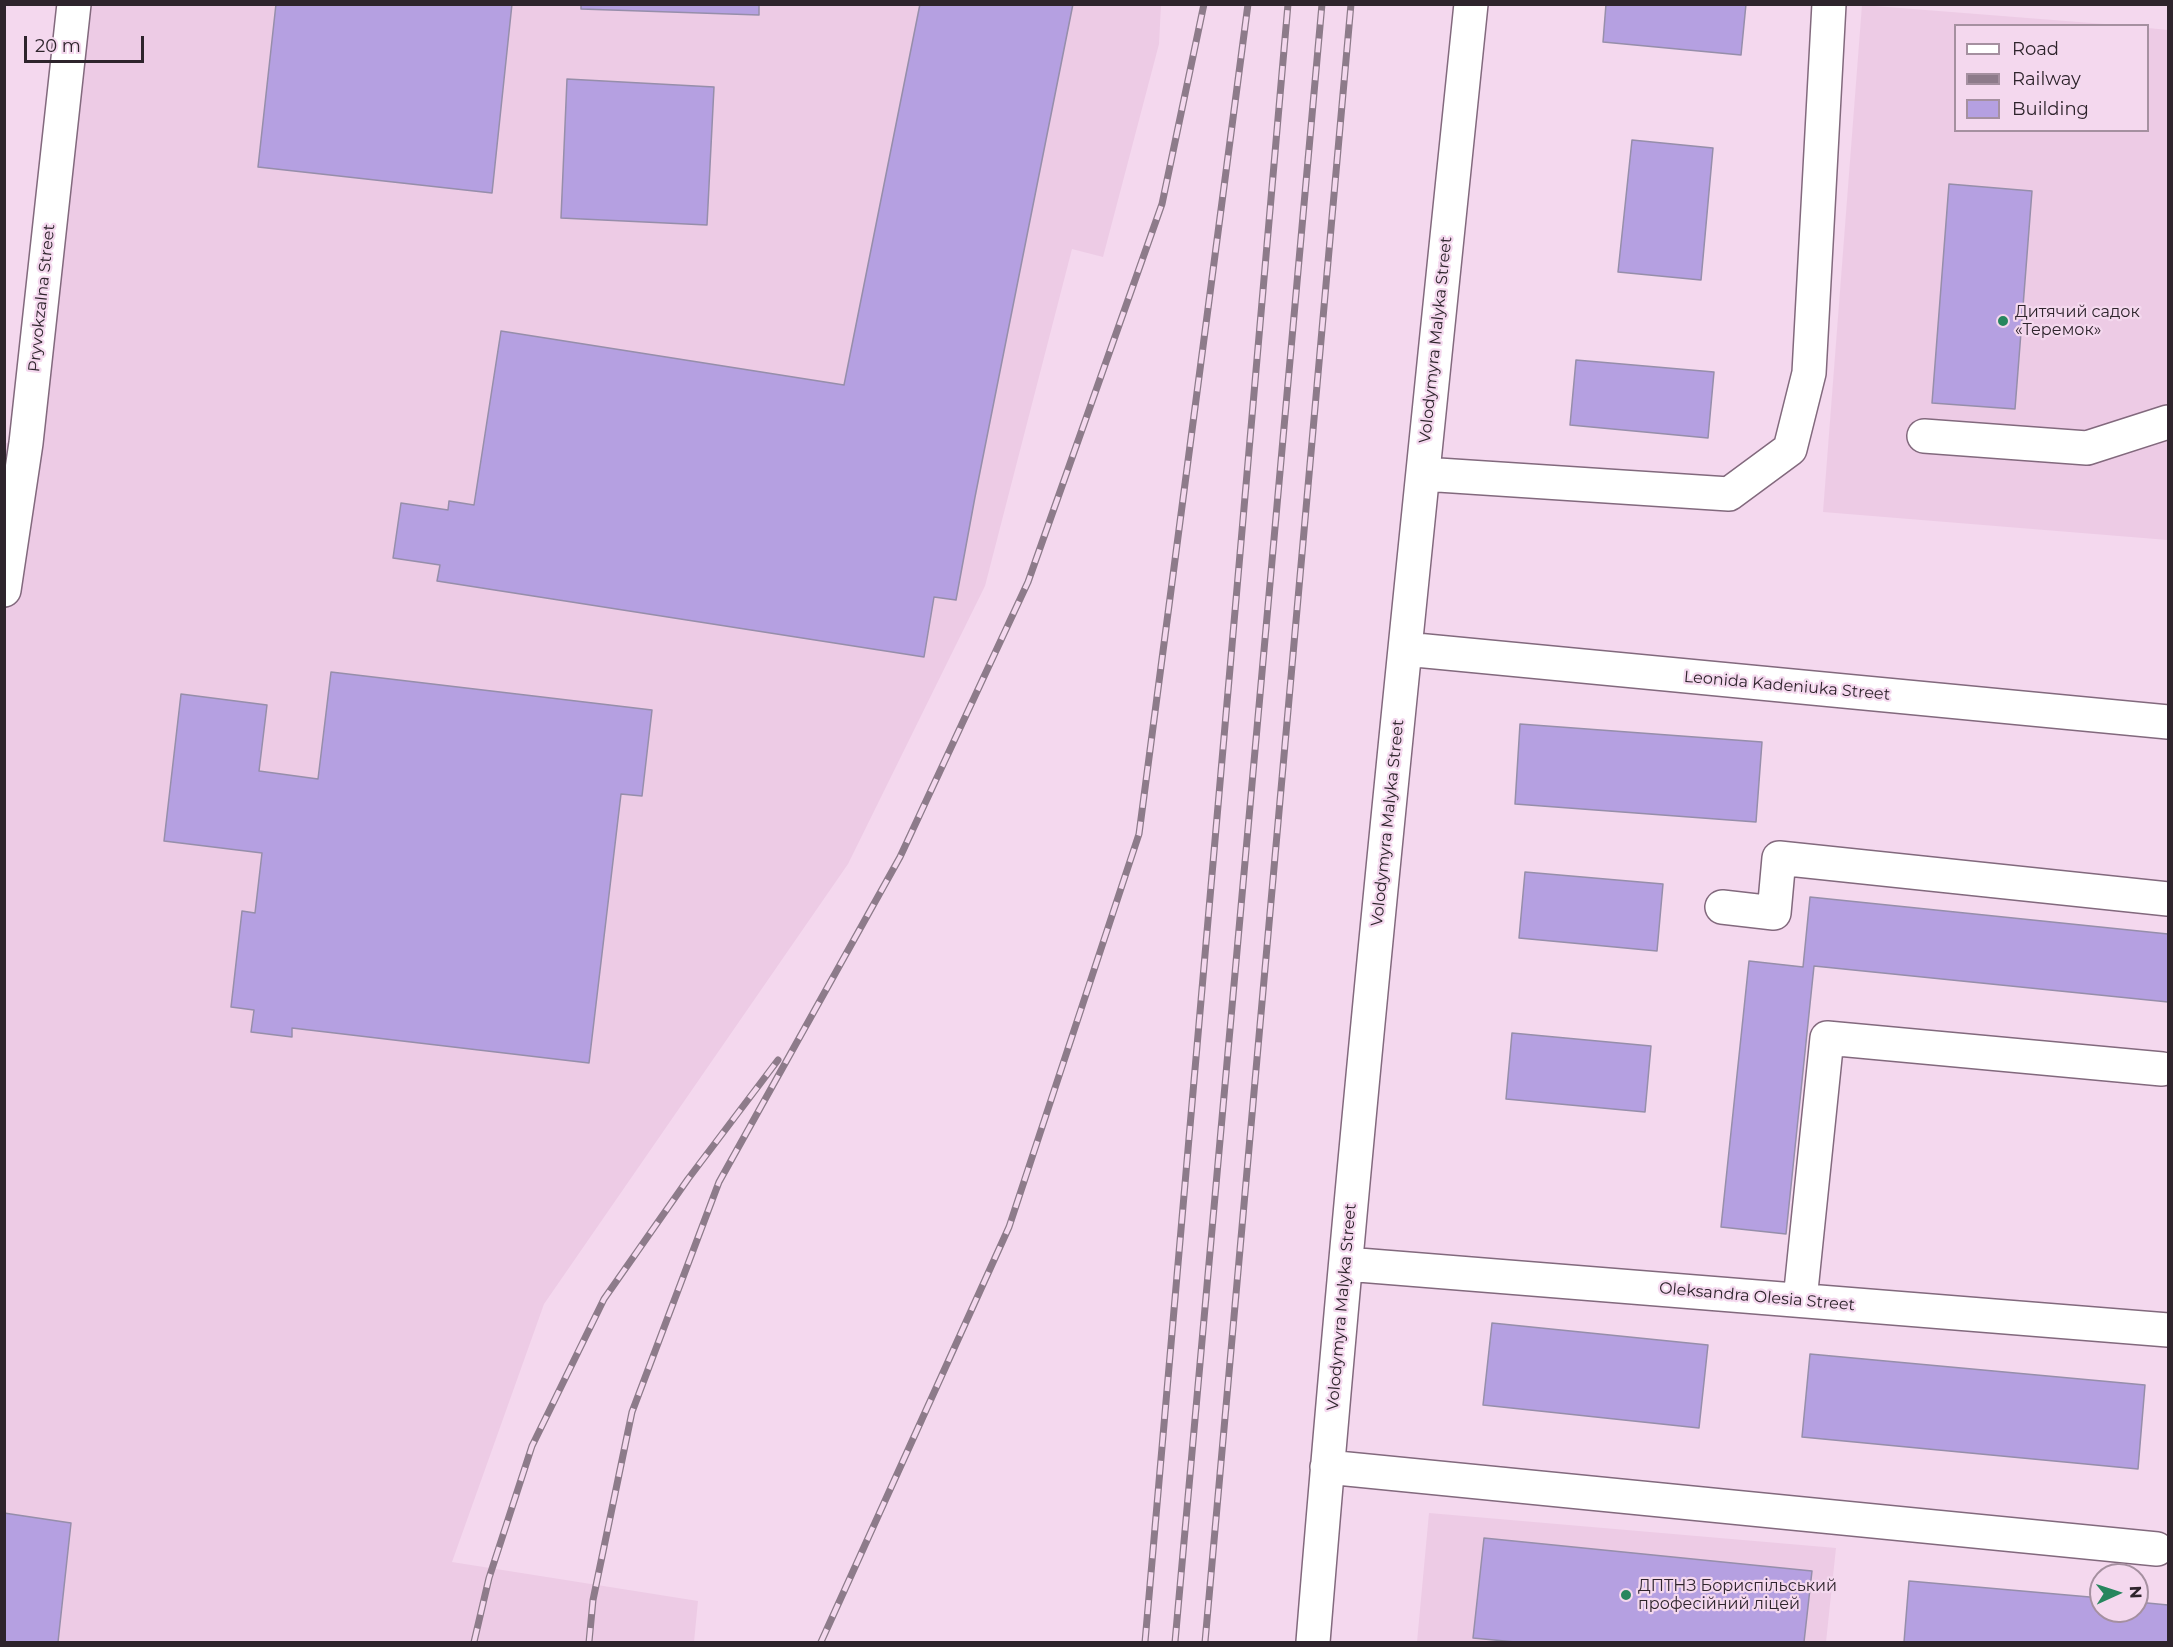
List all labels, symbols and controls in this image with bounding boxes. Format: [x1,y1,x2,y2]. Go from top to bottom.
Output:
scale bar [27,24,147,62]
legend [1954,24,2149,132]
text: 20 m [35,35,81,57]
text: Road [2012,38,2059,60]
text: Railway [2012,68,2081,90]
text: Building [2012,98,2089,120]
street label: Pryvokzalna Street [25,223,59,373]
street label: Volodymyra Malyka Street [1416,236,1456,444]
place label: Дитячий садок «Теремок» [2015,302,2140,340]
marker: Дитячий садок «Теремок» [1996,314,2010,328]
street label: Leonida Kadeniuka Street [1683,667,1891,705]
street label: Volodymyra Malyka Street [1368,719,1408,927]
street label: Volodymyra Malyka Street [1323,1203,1361,1411]
street label: Oleksandra Olesia Street [1658,1279,1856,1315]
north arrow [2089,1563,2149,1623]
place label: ДПТНЗ Бориспільський професійний ліцей [1638,1576,1837,1614]
text: N [2126,1585,2145,1599]
marker: ДПТНЗ Бориспільський професійний ліцей [1619,1588,1633,1602]

